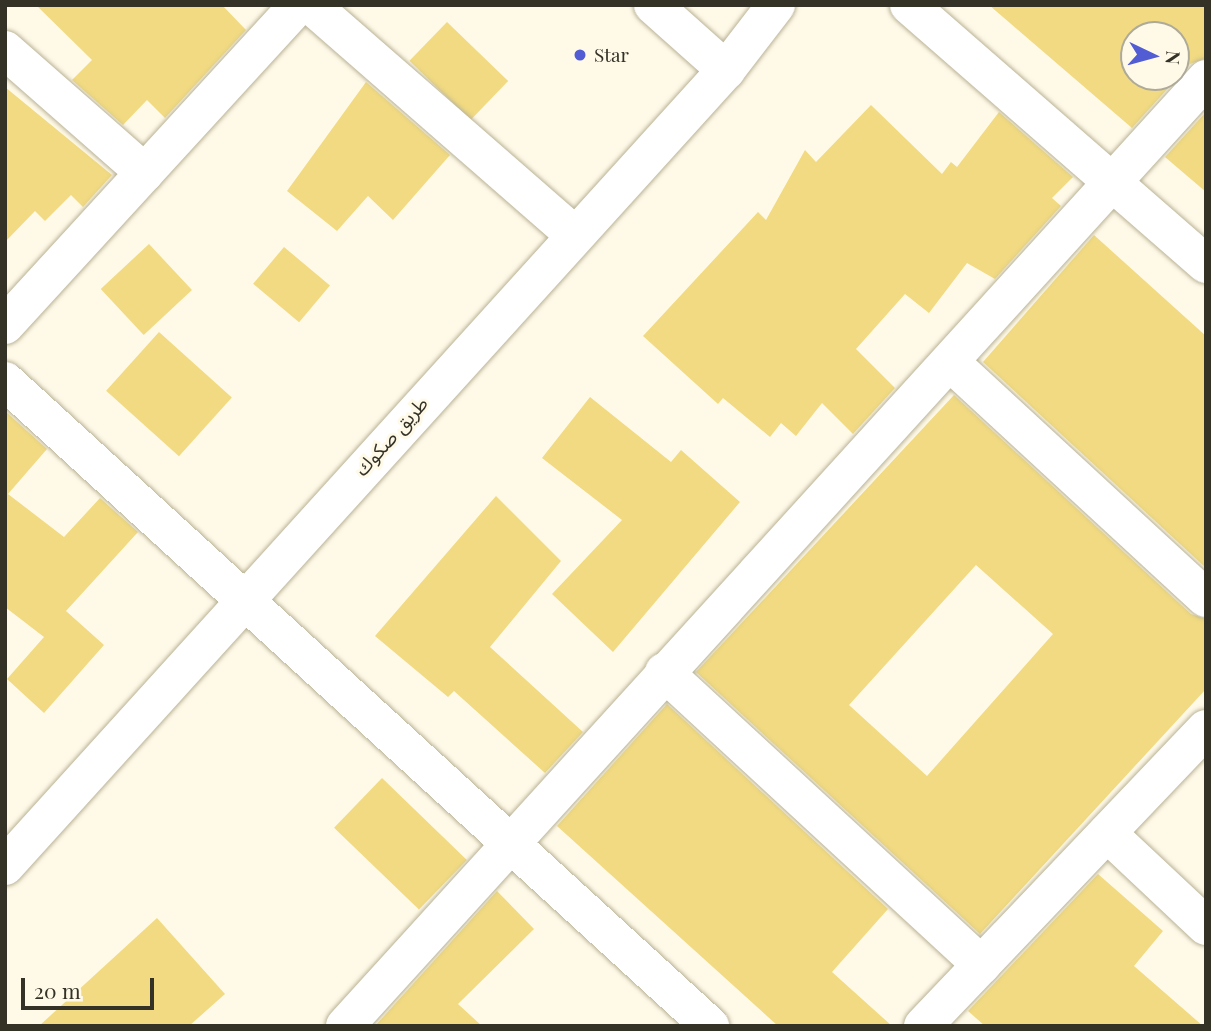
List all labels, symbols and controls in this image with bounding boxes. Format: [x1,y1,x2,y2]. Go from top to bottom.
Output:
north arrow [1120,21,1190,91]
place label: Star [594,44,629,66]
marker: Star [572,47,588,63]
text: N [1160,50,1187,66]
street label: طريق صكوك [350,392,432,480]
scale bar [24,964,158,1008]
text: 20 m [34,976,81,1004]

